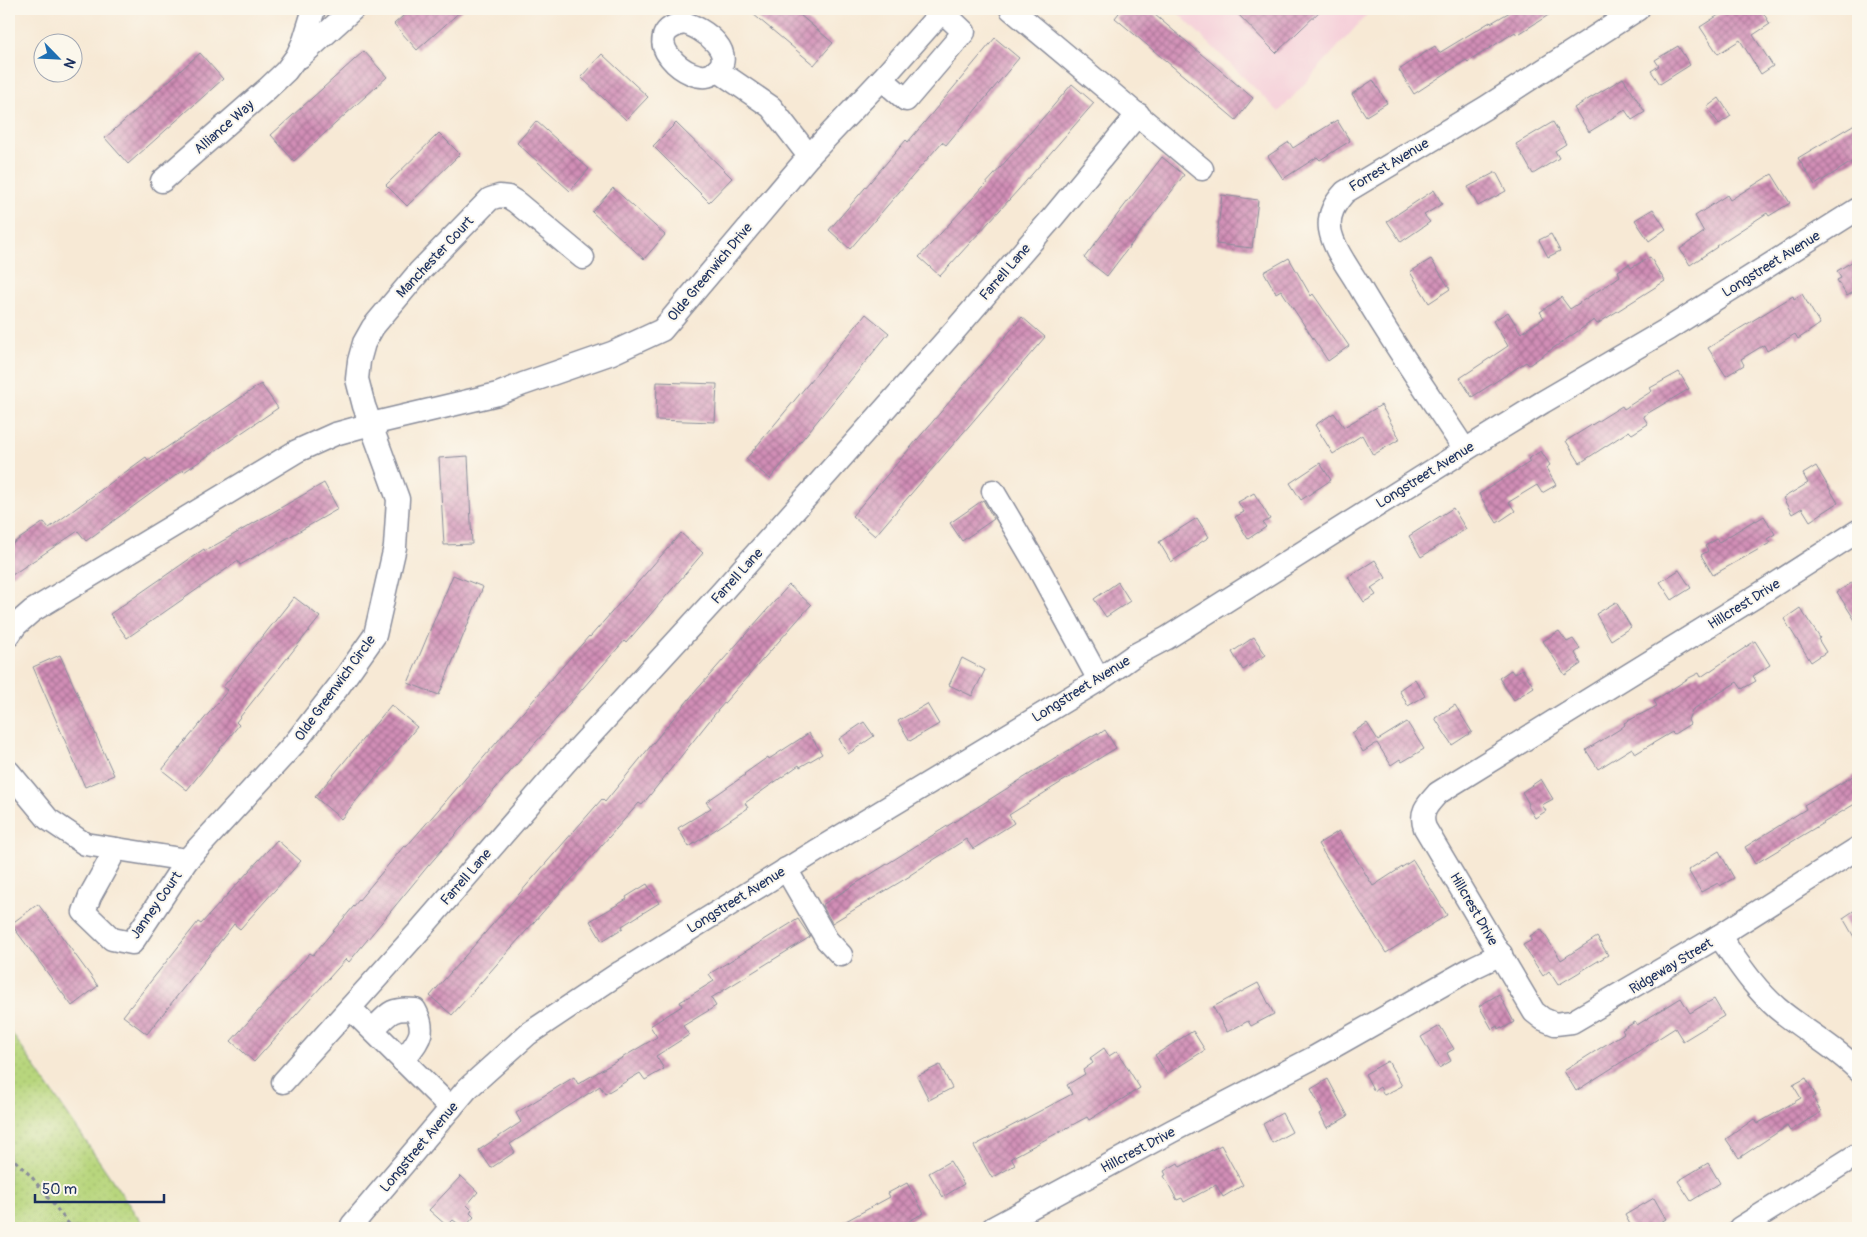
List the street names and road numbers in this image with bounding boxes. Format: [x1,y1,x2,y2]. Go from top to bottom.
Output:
street label: Alliance Way [191,96,257,158]
street label: Forrest Avenue [1346,135,1432,195]
street label: Manchester Court [393,212,477,301]
street label: Olde Greenwich Drive [664,219,756,325]
street label: Longstreet Avenue [1719,227,1823,301]
street label: Farrell Lane [976,240,1034,304]
street label: Longstreet Avenue [1373,438,1477,512]
street label: Farrell Lane [708,545,767,607]
street label: Hillcrest Drive [1705,575,1783,633]
street label: Olde Greenwich Circle [291,632,379,744]
street label: Longstreet Avenue [1029,652,1133,726]
street label: Farrell Lane [437,845,495,909]
street label: Longstreet Avenue [684,863,788,937]
street label: Janney Court [127,868,186,942]
street label: Hillcrest Drive [1446,869,1502,949]
street label: Ridgeway Street [1626,934,1716,998]
street label: Longstreet Avenue [376,1098,462,1196]
street label: Hillcrest Drive [1098,1123,1178,1177]

